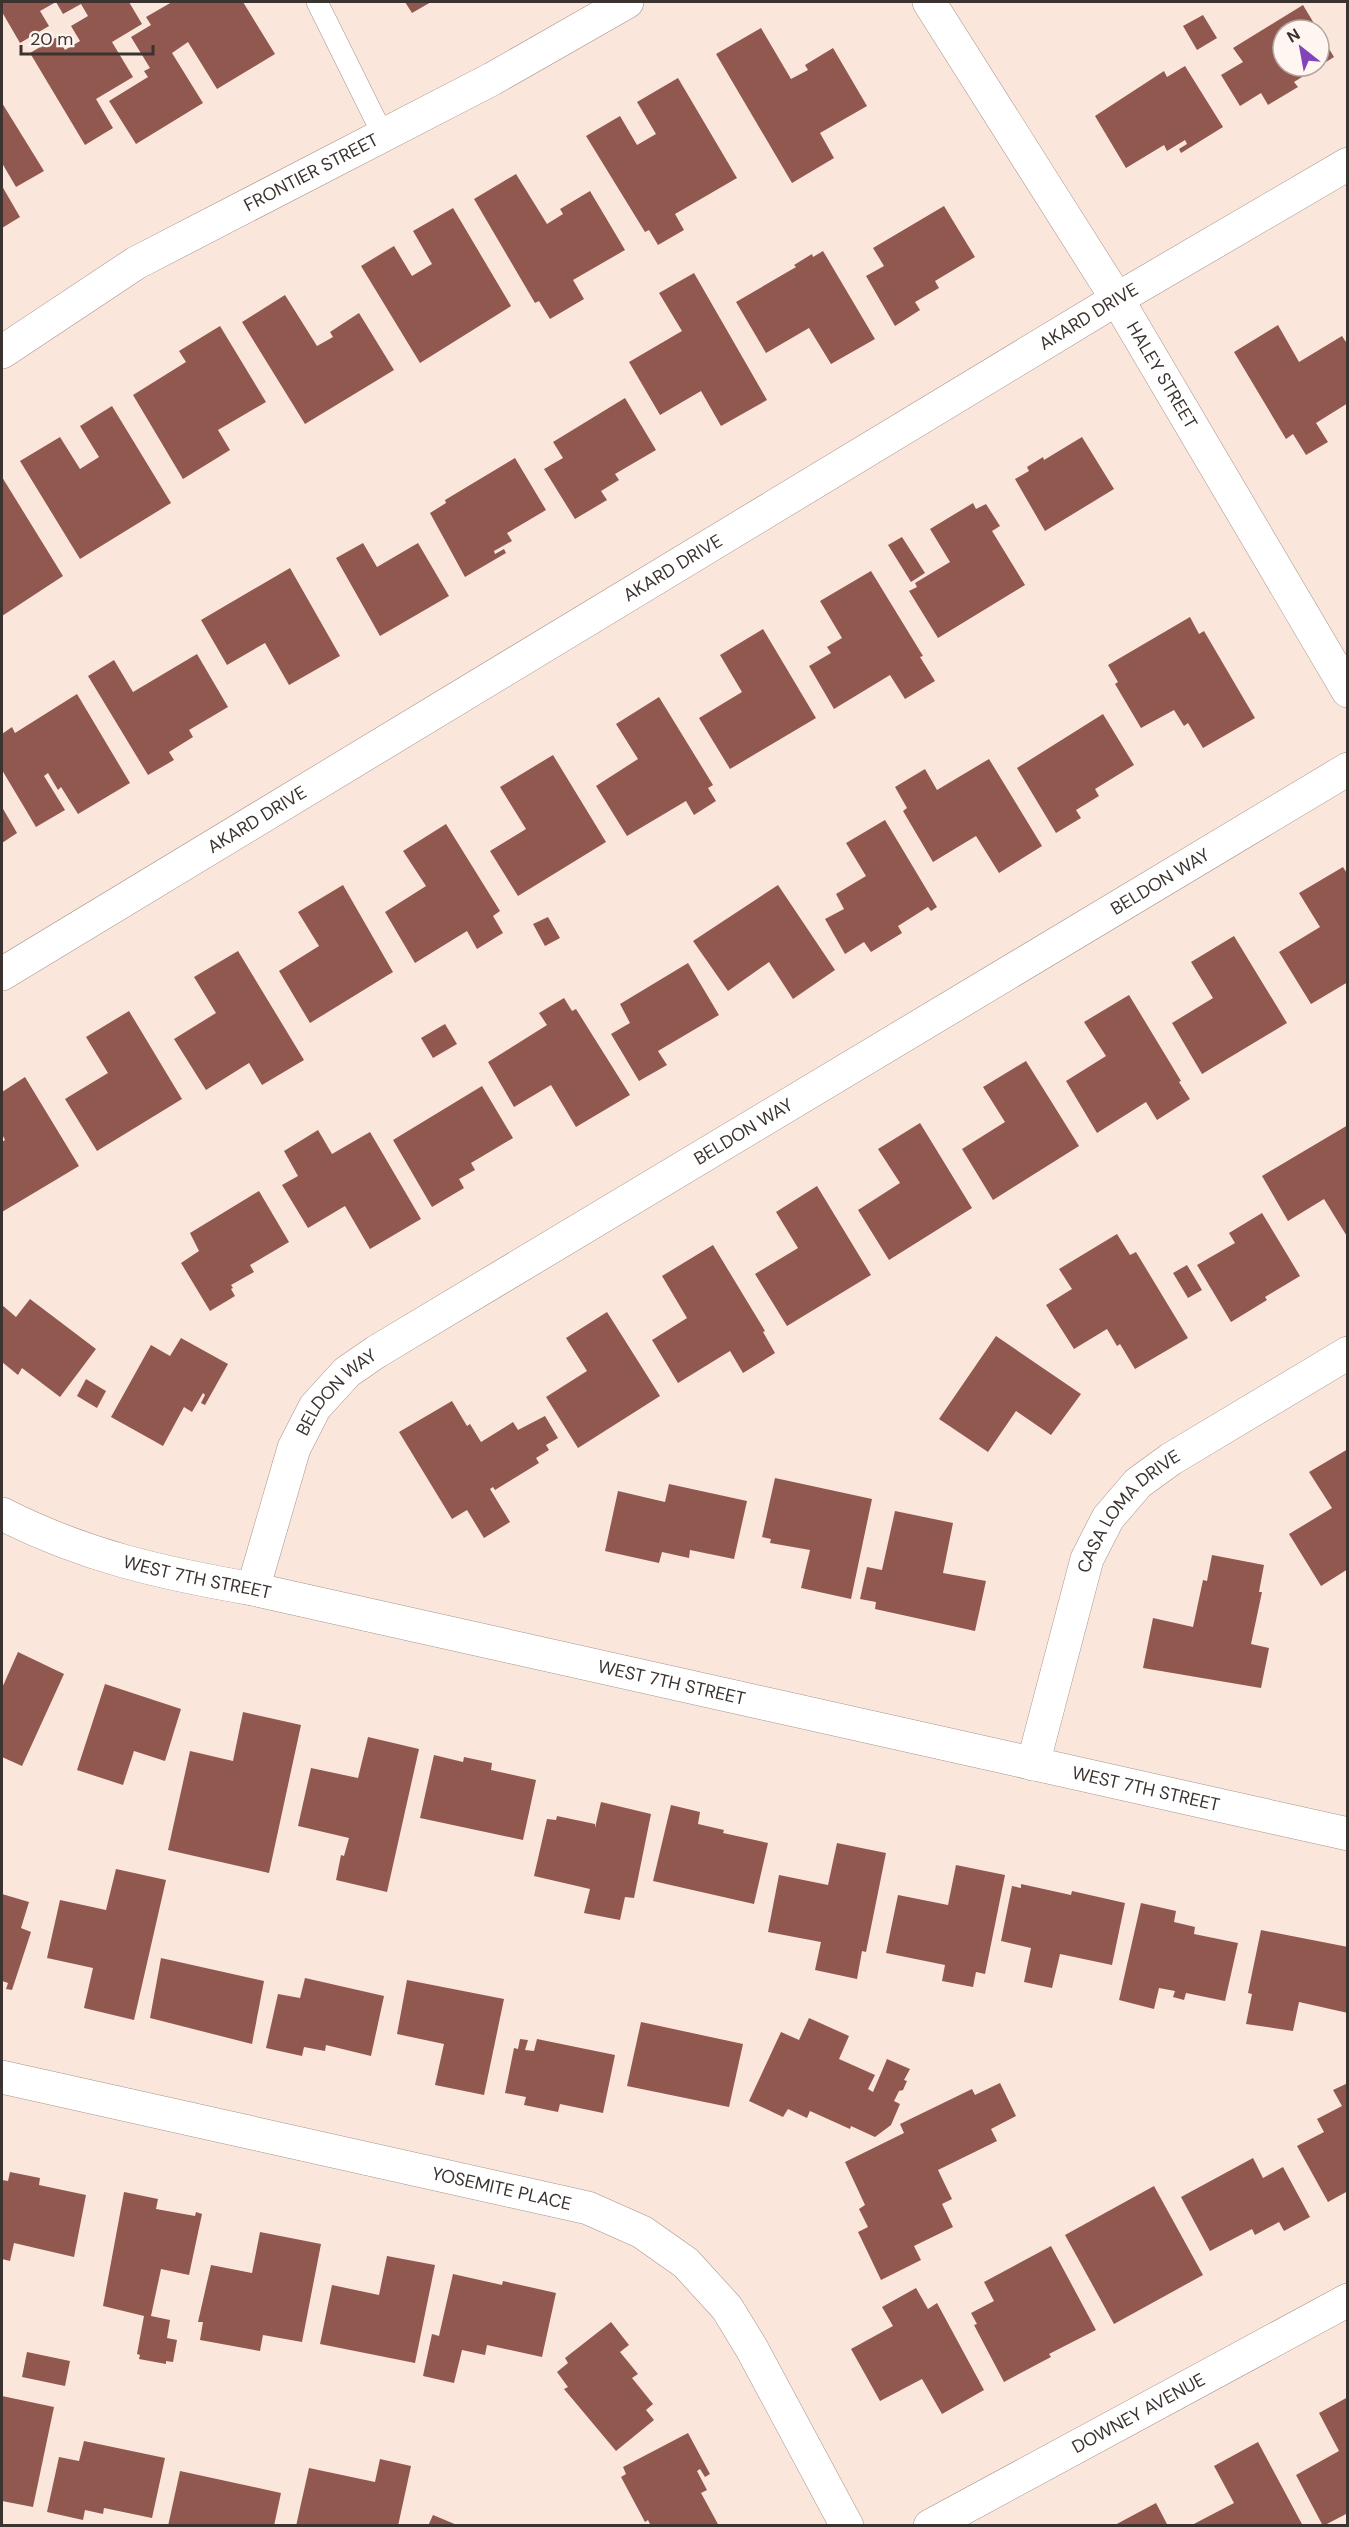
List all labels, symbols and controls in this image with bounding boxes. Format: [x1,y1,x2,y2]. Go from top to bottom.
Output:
scale bar [21,18,153,56]
north arrow [1271,18,1331,78]
text: N [1283,24,1304,48]
text: 20 m [30,27,73,51]
street label: FRONTIER STREET [240,128,382,217]
street label: AKARD DRIVE [1034,277,1143,356]
street label: HALEY STREET [1121,317,1203,433]
street label: AKARD DRIVE [619,529,727,607]
street label: AKARD DRIVE [203,780,311,859]
street label: BELDON WAY [1106,842,1215,921]
street label: BELDON WAY [689,1092,798,1171]
street label: BELDON WAY [290,1343,382,1440]
street label: CASA LOMA DRIVE [1072,1444,1185,1575]
street label: WEST 7TH STREET [120,1550,274,1605]
street label: WEST 7TH STREET [595,1654,748,1711]
street label: WEST 7TH STREET [1070,1761,1222,1817]
street label: YOSEMITE PLACE [429,2161,574,2216]
street label: DOWNEY AVENUE [1068,2368,1209,2459]

